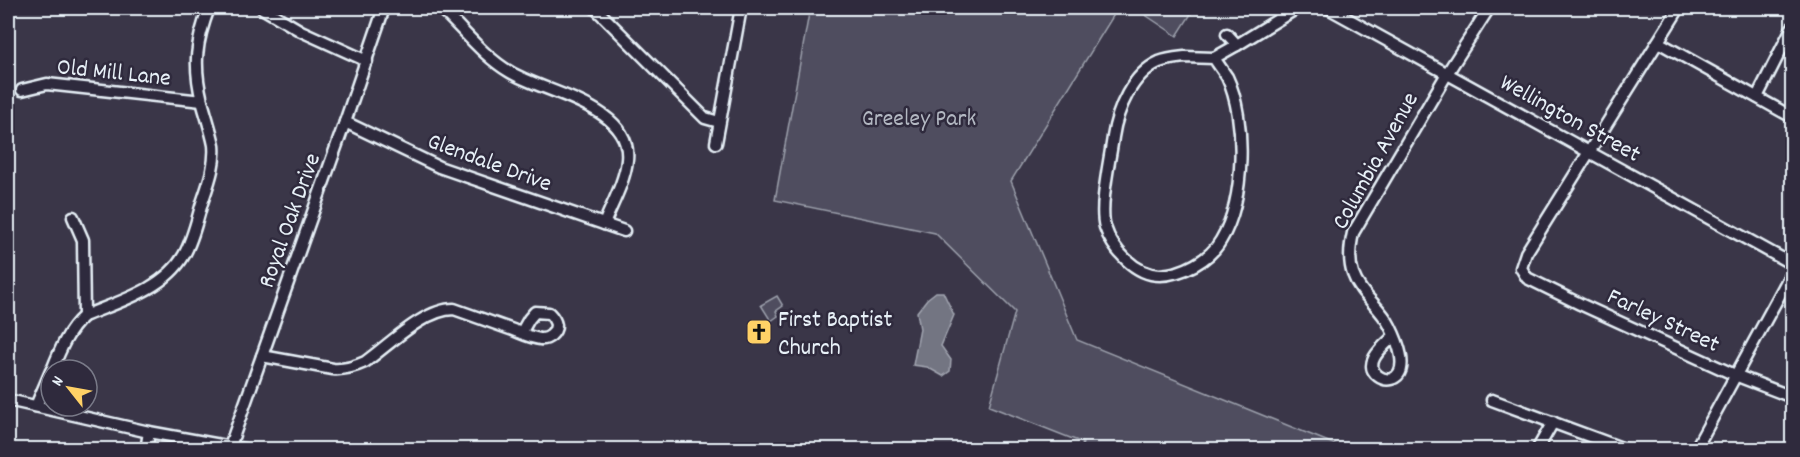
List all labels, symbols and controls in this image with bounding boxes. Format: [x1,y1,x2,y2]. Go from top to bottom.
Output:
street label: Old Mill Lane [55,51,172,97]
street label: Wellington Street [1493,67,1646,172]
street label: Columbia Avenue [1325,87,1428,236]
park label: Greeley Park [862,103,976,137]
street label: Glendale Drive [422,126,556,202]
street label: Royal Oak Drive [251,149,331,293]
street label: Farley Street [1601,281,1725,363]
place label: First Baptist Church [778,304,893,366]
church icon: First Baptist Church [744,317,774,347]
north arrow [39,358,99,418]
text: N [46,372,70,391]

